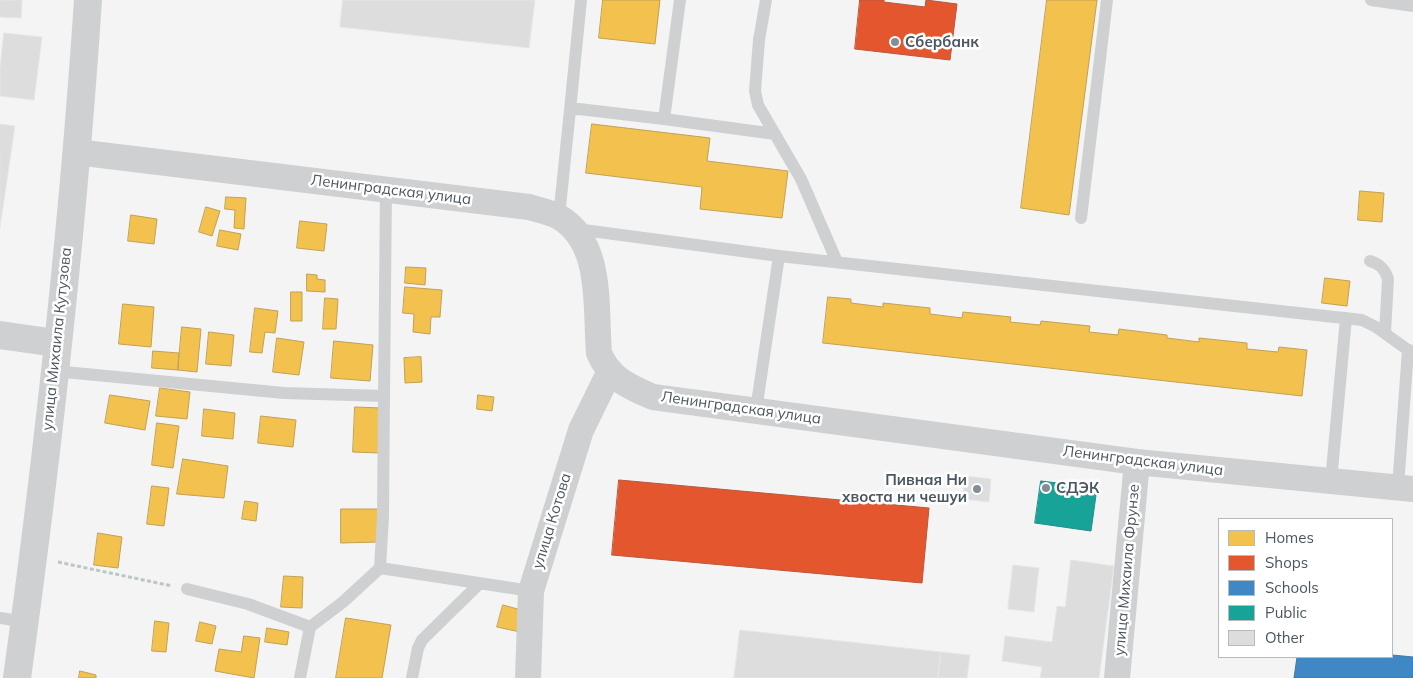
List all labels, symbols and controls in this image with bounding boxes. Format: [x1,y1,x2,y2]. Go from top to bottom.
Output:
place label: Сбербанк [905,33,979,51]
marker: Сбербанк [889,36,901,48]
street label: Ленинградская улица [310,171,472,209]
street label: улица Михаила Кутузова [38,247,76,431]
street label: Ленинградская улица [660,388,822,428]
street label: Ленинградская улица [1062,442,1224,480]
street label: улица Котова [529,471,575,571]
place label: Пивная Ни хвоста ни чешуи [842,471,967,506]
place label: СДЭК [1056,479,1099,497]
marker: СДЭК [1040,482,1052,494]
marker: Пивная Ни хвоста ни чешуи [971,483,983,495]
street label: улица Михаила Фрунзе [1111,483,1143,657]
legend [1218,518,1393,658]
text: Homes [1265,528,1314,547]
text: Shops [1265,553,1308,572]
text: Schools [1265,578,1319,597]
text: Public [1265,603,1307,622]
text: Other [1265,628,1304,647]

